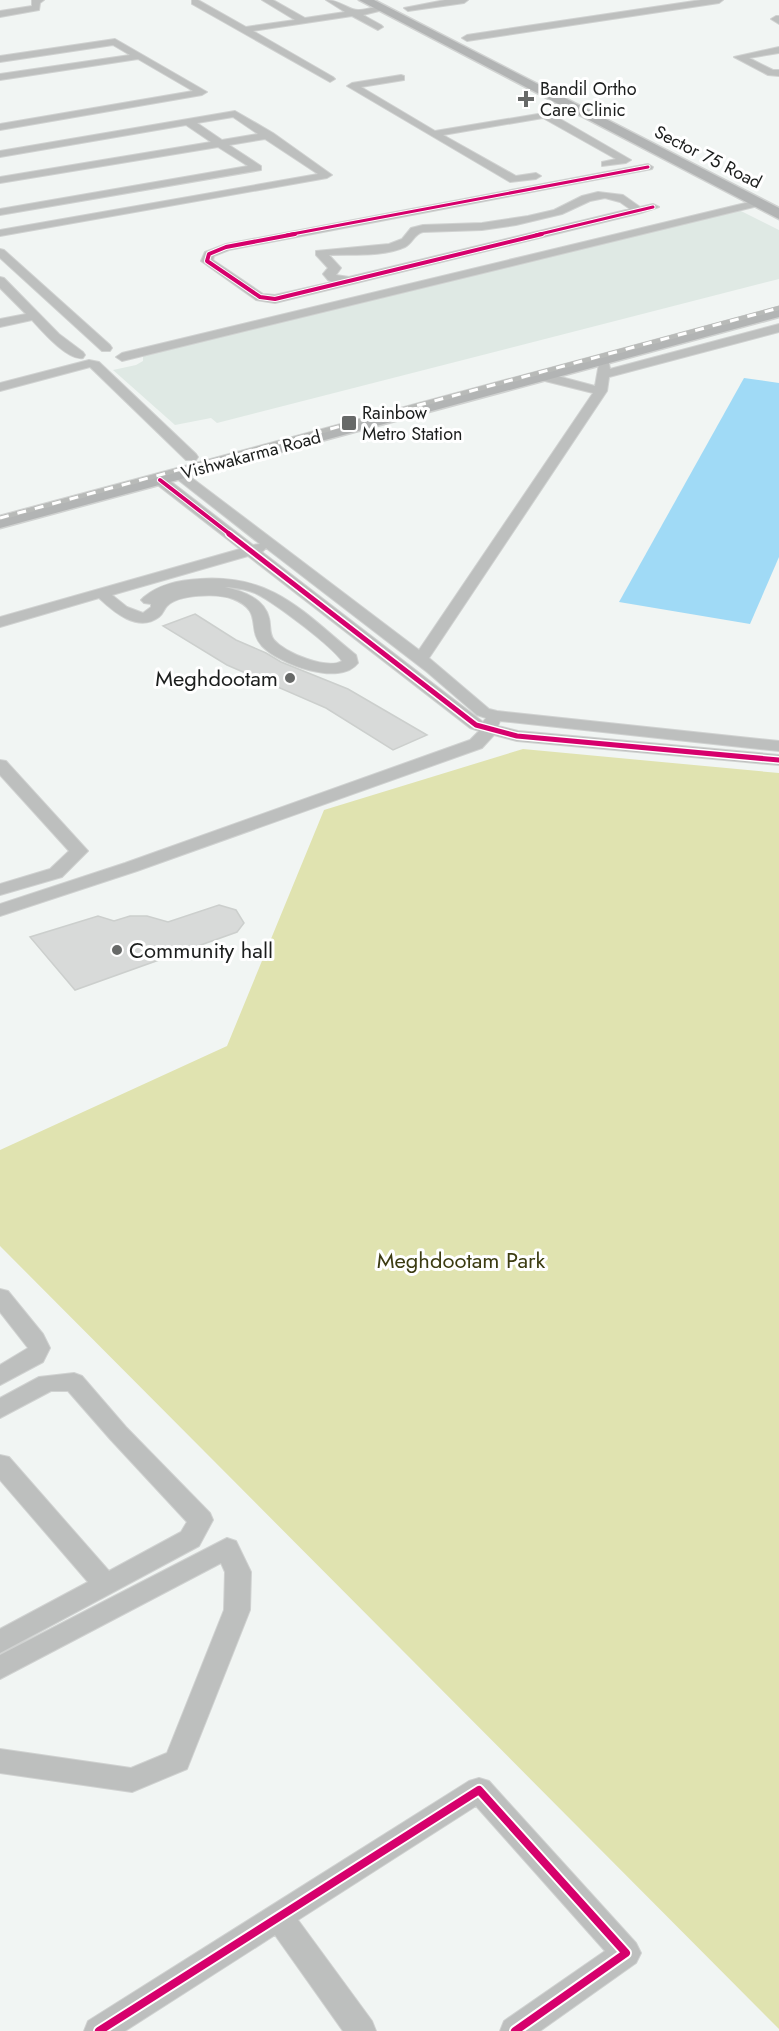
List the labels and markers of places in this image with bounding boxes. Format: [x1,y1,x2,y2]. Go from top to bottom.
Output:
place label: Bandil Ortho Care Clinic [540,76,637,123]
marker: Bandil Ortho Care Clinic [517,90,535,108]
place label: Rainbow Metro Station [362,400,462,447]
marker: Rainbow Metro Station [340,414,358,432]
place label: Meghdootam [155,662,278,694]
marker: Meghdootam [283,671,297,685]
place label: Community hall [129,934,273,966]
marker: Community hall [110,943,124,957]

